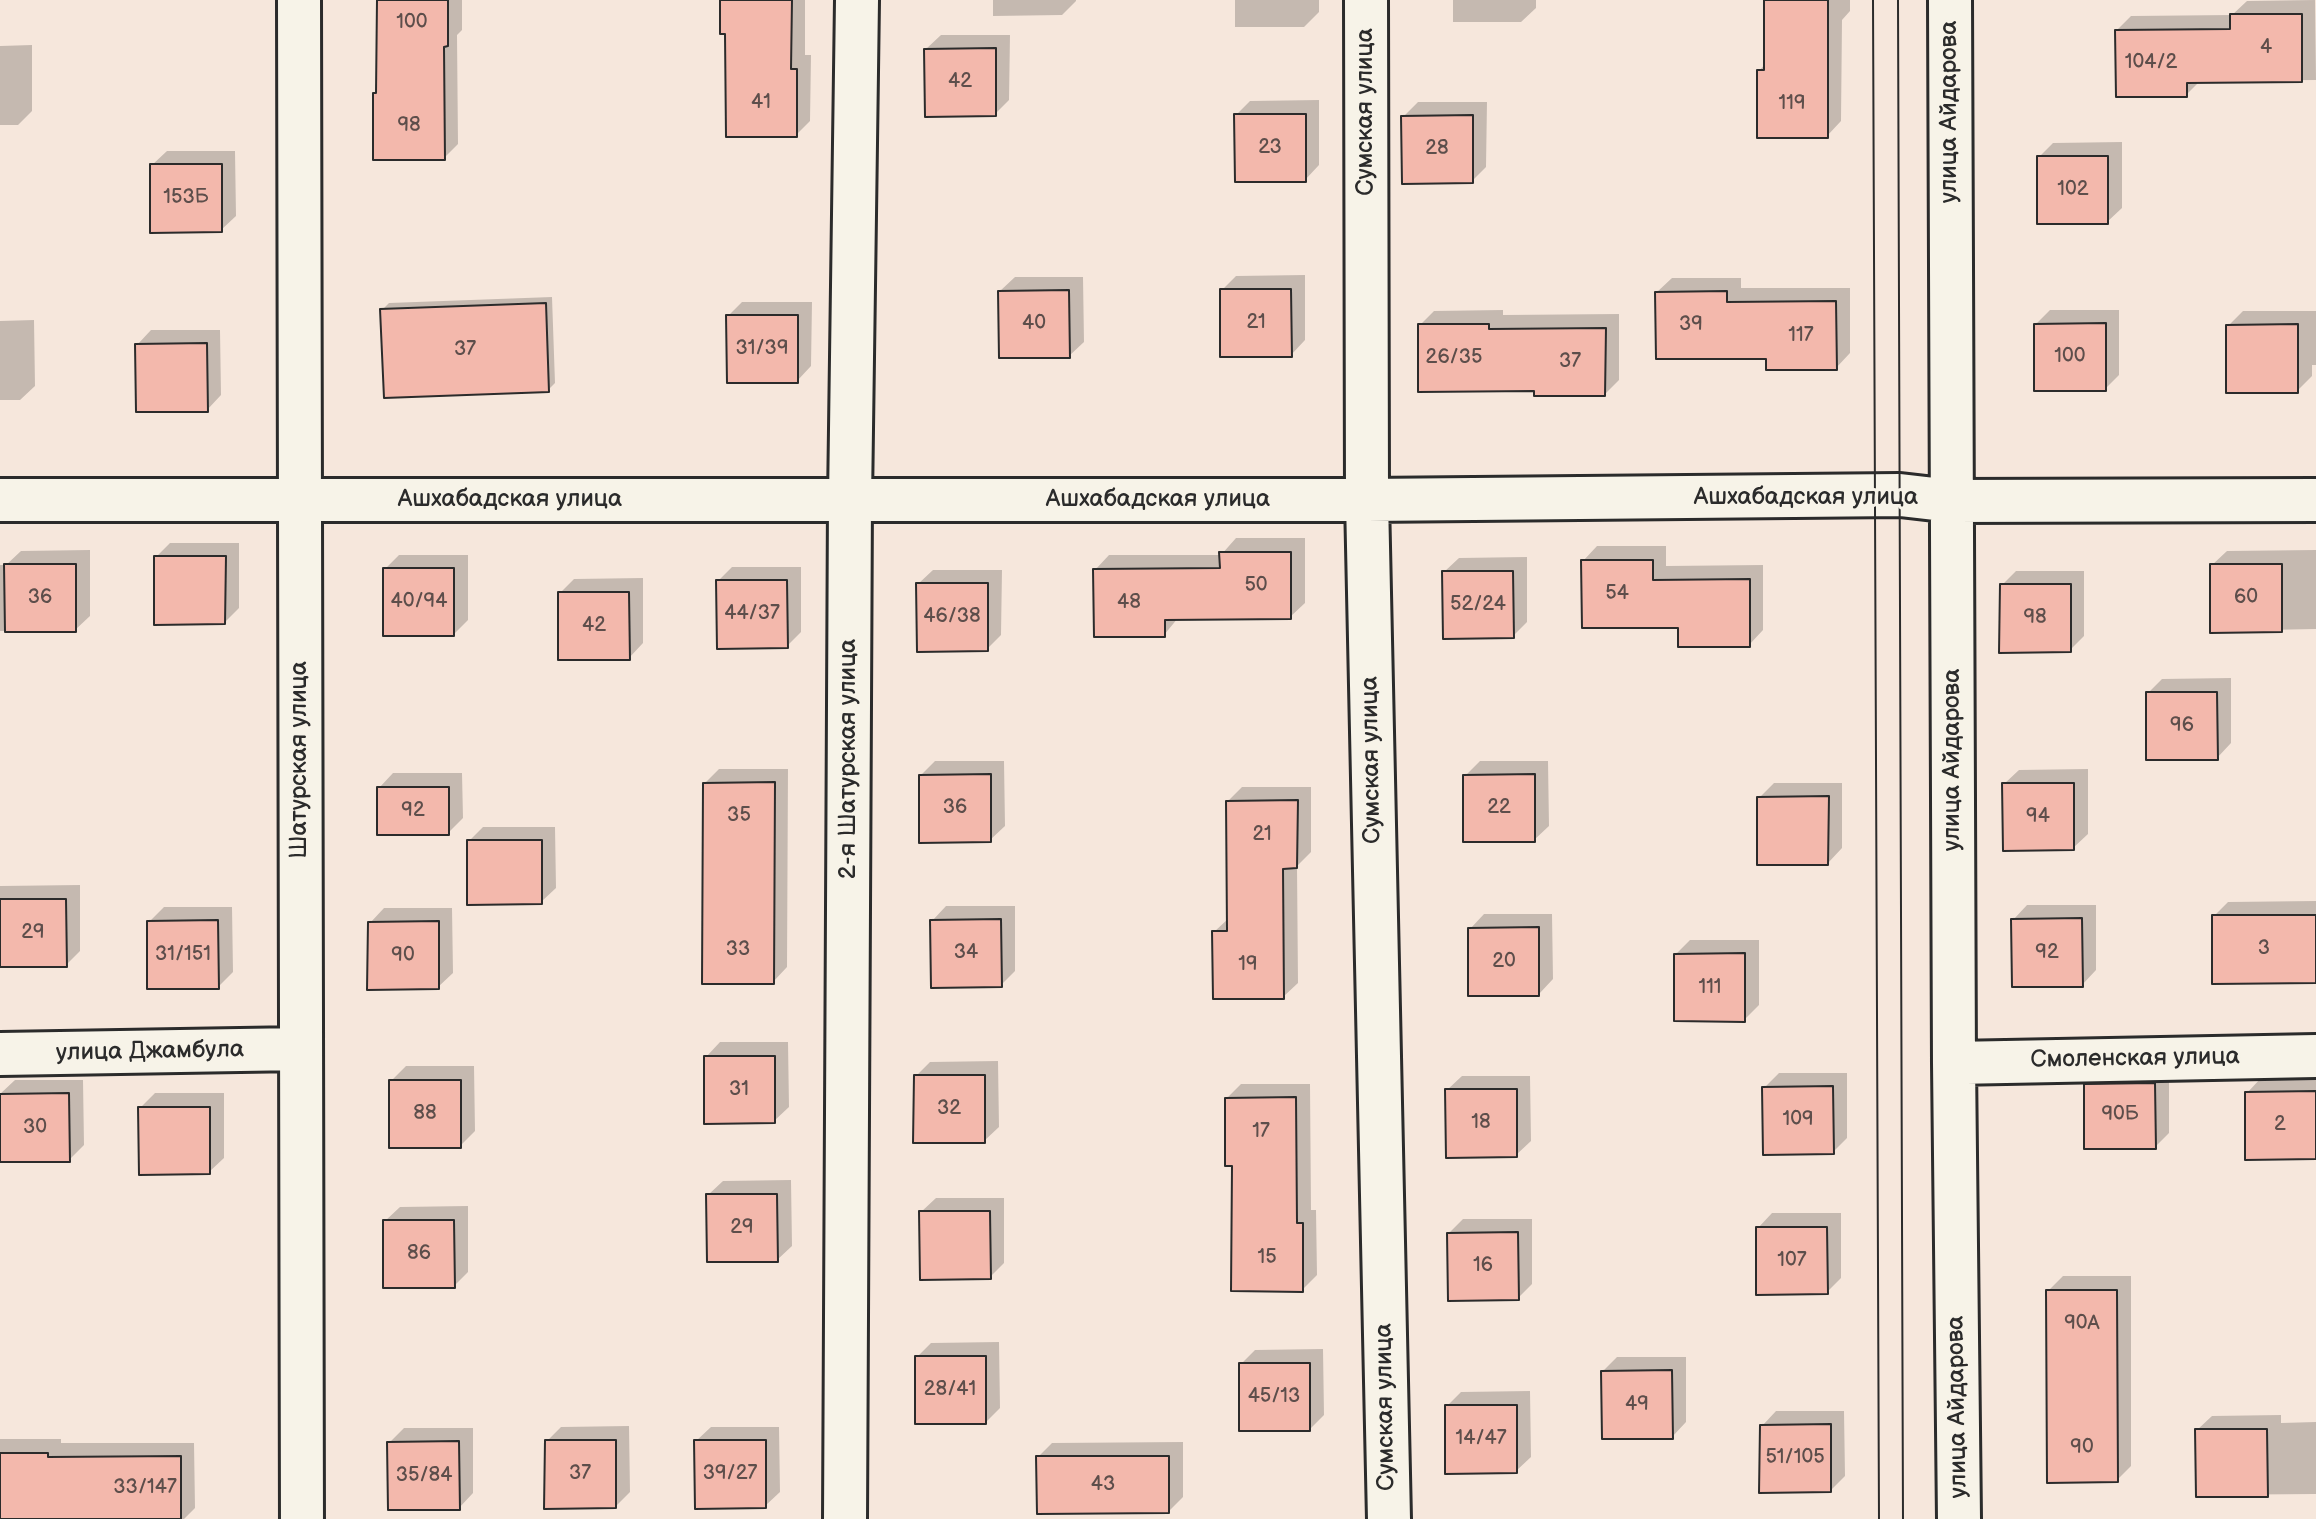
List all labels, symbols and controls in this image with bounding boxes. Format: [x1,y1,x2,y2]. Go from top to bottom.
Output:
house number: 100 [396,11,428,35]
street label: улица Айдарова [1936,21,1964,203]
street label: Сумская улица [1352,28,1380,196]
house number: 4 [2260,36,2272,60]
house number: 104/2 [2125,51,2177,75]
house number: 42 [948,70,972,94]
house number: 41 [751,91,771,115]
house number: 119 [1778,92,1806,116]
house number: 98 [397,114,421,138]
house number: 23 [1258,136,1282,160]
house number: 28 [1425,137,1449,161]
house number: 102 [2057,178,2089,202]
house number: 153Б [163,186,209,210]
house number: 21 [1246,311,1266,335]
house number: 40 [1022,312,1046,336]
house number: 39 [1679,313,1703,337]
house number: 117 [1788,324,1814,348]
house number: 31/39 [736,337,788,361]
house number: 37 [454,338,476,362]
house number: 100 [2054,345,2086,369]
house number: 26/35 [1426,346,1482,370]
house number: 37 [1559,350,1581,374]
street label: Ашхабадская улица [1694,484,1918,512]
street label: Ашхабадская улица [398,486,622,514]
street label: Ашхабадская улица [1046,486,1270,514]
house number: 50 [1244,574,1268,598]
house number: 54 [1605,582,1629,606]
house number: 36 [28,586,52,610]
house number: 60 [2234,586,2258,610]
house number: 40/94 [391,590,447,614]
house number: 48 [1117,591,1141,615]
house number: 52/24 [1450,593,1506,617]
house number: 44/37 [724,602,780,626]
house number: 46/38 [923,605,981,629]
house number: 98 [2023,606,2047,630]
house number: 42 [582,614,606,638]
street label: 2-я Шатурская улица [835,639,863,879]
street label: Шатурская улица [286,661,314,859]
street label: улица Айдарова [1939,669,1967,851]
street label: Сумская улица [1356,676,1388,844]
house number: 96 [2170,714,2194,738]
house number: 36 [943,796,967,820]
house number: 22 [1487,796,1511,820]
house number: 92 [401,799,425,823]
house number: 35 [727,804,751,828]
house number: 94 [2026,805,2050,829]
house number: 21 [1252,823,1272,847]
house number: 29 [21,921,45,945]
house number: 3 [2258,937,2270,961]
house number: 33 [726,938,750,962]
house number: 34 [954,941,978,965]
house number: 92 [2035,941,2059,965]
house number: 31/151 [155,943,211,967]
house number: 90 [391,944,415,968]
house number: 20 [1492,950,1516,974]
house number: 19 [1238,953,1258,977]
house number: 111 [1698,976,1722,1000]
street label: улица Джамбула [56,1036,244,1068]
street label: Смоленская улица [2030,1043,2240,1075]
house number: 31 [729,1078,749,1102]
house number: 32 [937,1097,961,1121]
house number: 88 [413,1102,437,1126]
house number: 90Б [2101,1103,2139,1127]
house number: 109 [1782,1108,1814,1132]
house number: 18 [1471,1111,1491,1135]
house number: 2 [2274,1113,2286,1137]
house number: 30 [23,1116,47,1140]
house number: 17 [1252,1120,1270,1144]
house number: 29 [730,1216,754,1240]
house number: 86 [407,1242,431,1266]
house number: 15 [1257,1246,1277,1270]
house number: 107 [1777,1249,1807,1273]
house number: 16 [1473,1254,1493,1278]
house number: 90А [2064,1312,2100,1336]
street label: улица Айдарова [1942,1315,1974,1499]
street label: Сумская улица [1370,1323,1402,1491]
house number: 28/41 [924,1378,976,1402]
house number: 45/13 [1248,1385,1300,1409]
house number: 49 [1625,1393,1649,1417]
house number: 14/47 [1456,1427,1506,1451]
house number: 90 [2070,1436,2094,1460]
house number: 51/105 [1765,1446,1825,1470]
house number: 37 [569,1462,591,1486]
house number: 39/27 [703,1462,757,1486]
house number: 35/84 [396,1464,452,1488]
house number: 43 [1091,1473,1115,1497]
house number: 33/147 [113,1476,177,1500]

